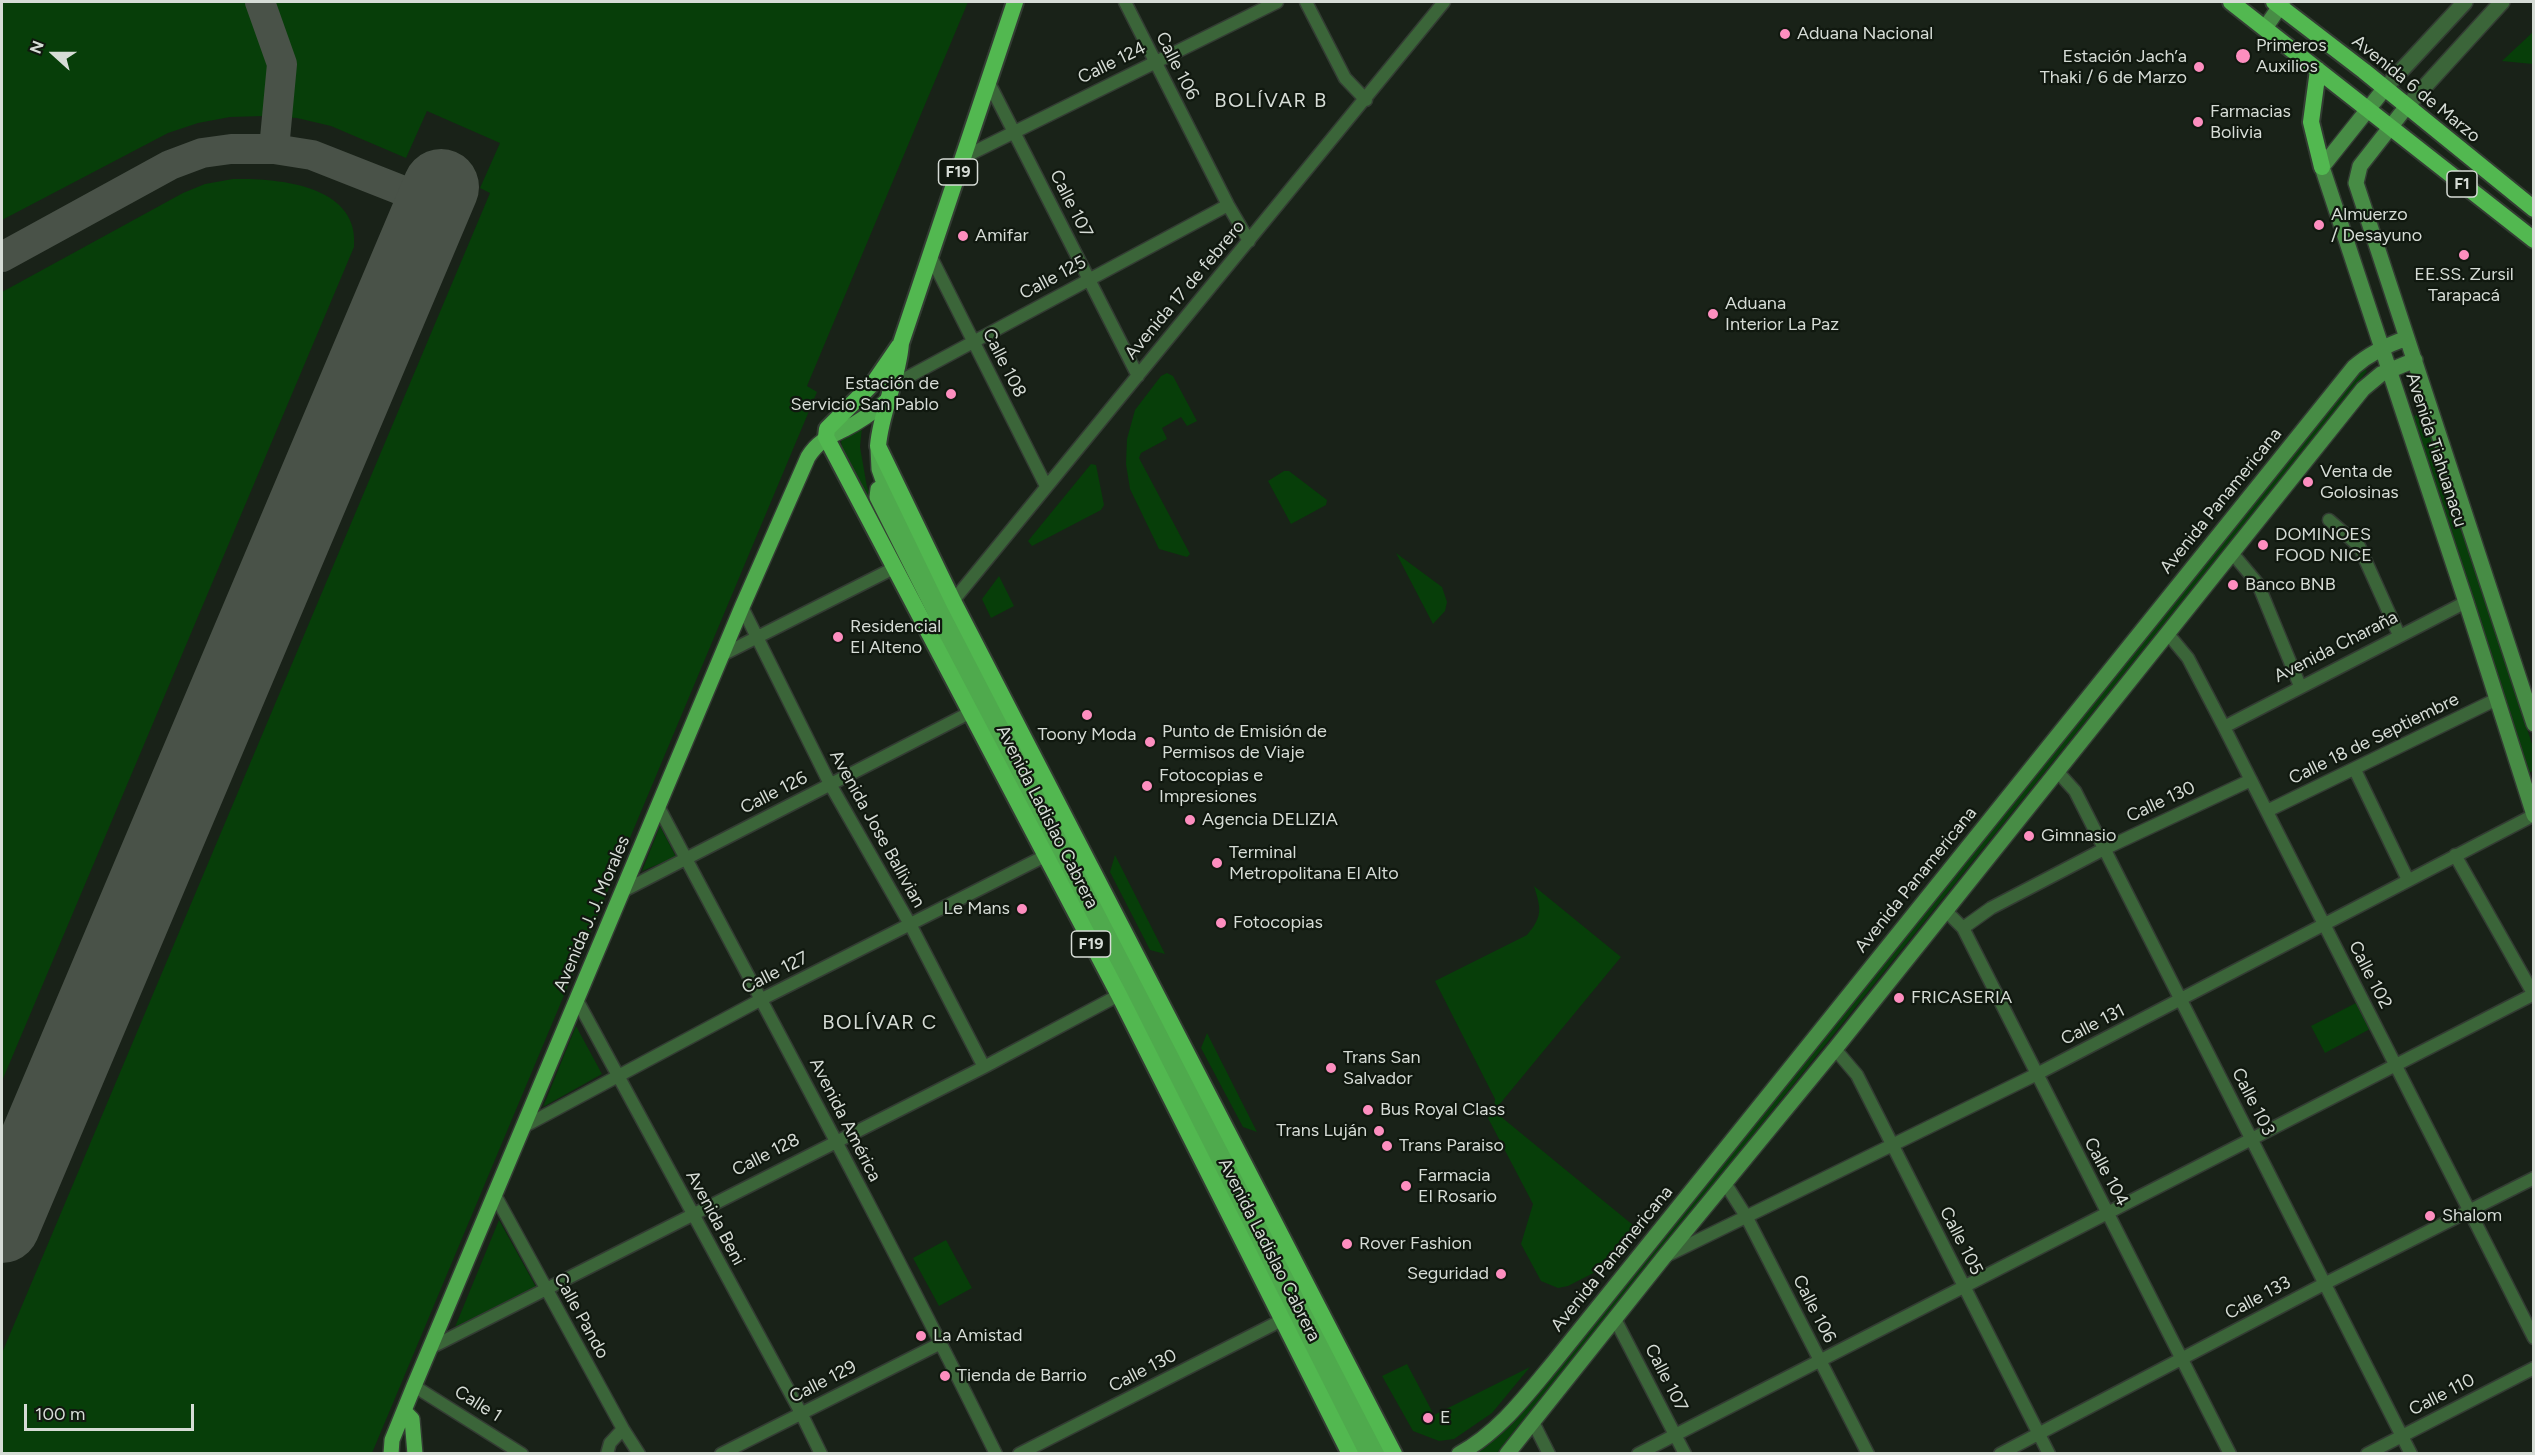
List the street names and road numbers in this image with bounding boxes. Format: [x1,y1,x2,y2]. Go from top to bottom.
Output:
street label: Calle 106 [1151,28,1203,104]
street label: Avenida 6 de Marzo [2348,31,2484,147]
street label: Calle 124 [1074,37,1150,89]
road number: F19 [938,159,978,185]
street label: Calle 107 [1045,167,1097,241]
road number: F1 [2447,171,2477,197]
street label: Avenida 17 de febrero [1120,216,1250,364]
street label: Calle 125 [1016,252,1090,304]
street label: Calle 108 [977,325,1031,401]
street label: Avenida Tiahuanacu [2401,370,2471,530]
street label: Avenida Panamericana [2155,424,2287,578]
street label: Avenida Charaña [2270,606,2402,688]
street label: Calle 18 de Septiembre [2286,688,2462,790]
street label: Avenida Ladislao Cabrera [991,722,1103,912]
street label: Avenida Jose Ballivian [825,746,929,912]
street label: Calle 126 [737,767,811,819]
street label: Calle 130 [2123,777,2199,827]
street label: Avenida Panamericana [1850,803,1982,957]
street label: Avenida J. J. Morales [549,833,635,995]
road number: F19 [1072,931,1110,957]
street label: Calle 102 [2344,937,2396,1013]
street label: Calle 127 [738,947,812,999]
street label: Calle 131 [2057,1000,2129,1050]
street label: Avenida América [805,1055,885,1185]
street label: Calle 103 [2227,1065,2279,1139]
street label: Calle 128 [729,1129,803,1181]
street label: Calle 104 [2079,1134,2133,1210]
street label: Avenida Ladislao Cabrera [1213,1155,1325,1345]
street label: Avenida Beni [681,1167,749,1269]
street label: Avenida Panamericana [1546,1182,1678,1336]
street label: Calle 105 [1935,1203,1987,1279]
street label: Calle Pando [549,1269,613,1363]
street label: Calle 106 [1788,1271,1840,1347]
street label: Calle 133 [2221,1272,2295,1324]
street label: Calle 107 [1640,1341,1692,1415]
street label: Calle 130 [1106,1345,1180,1397]
street label: Calle 129 [786,1356,860,1408]
street label: Calle 110 [2406,1369,2478,1421]
street label: Calle 1 [450,1381,506,1427]

